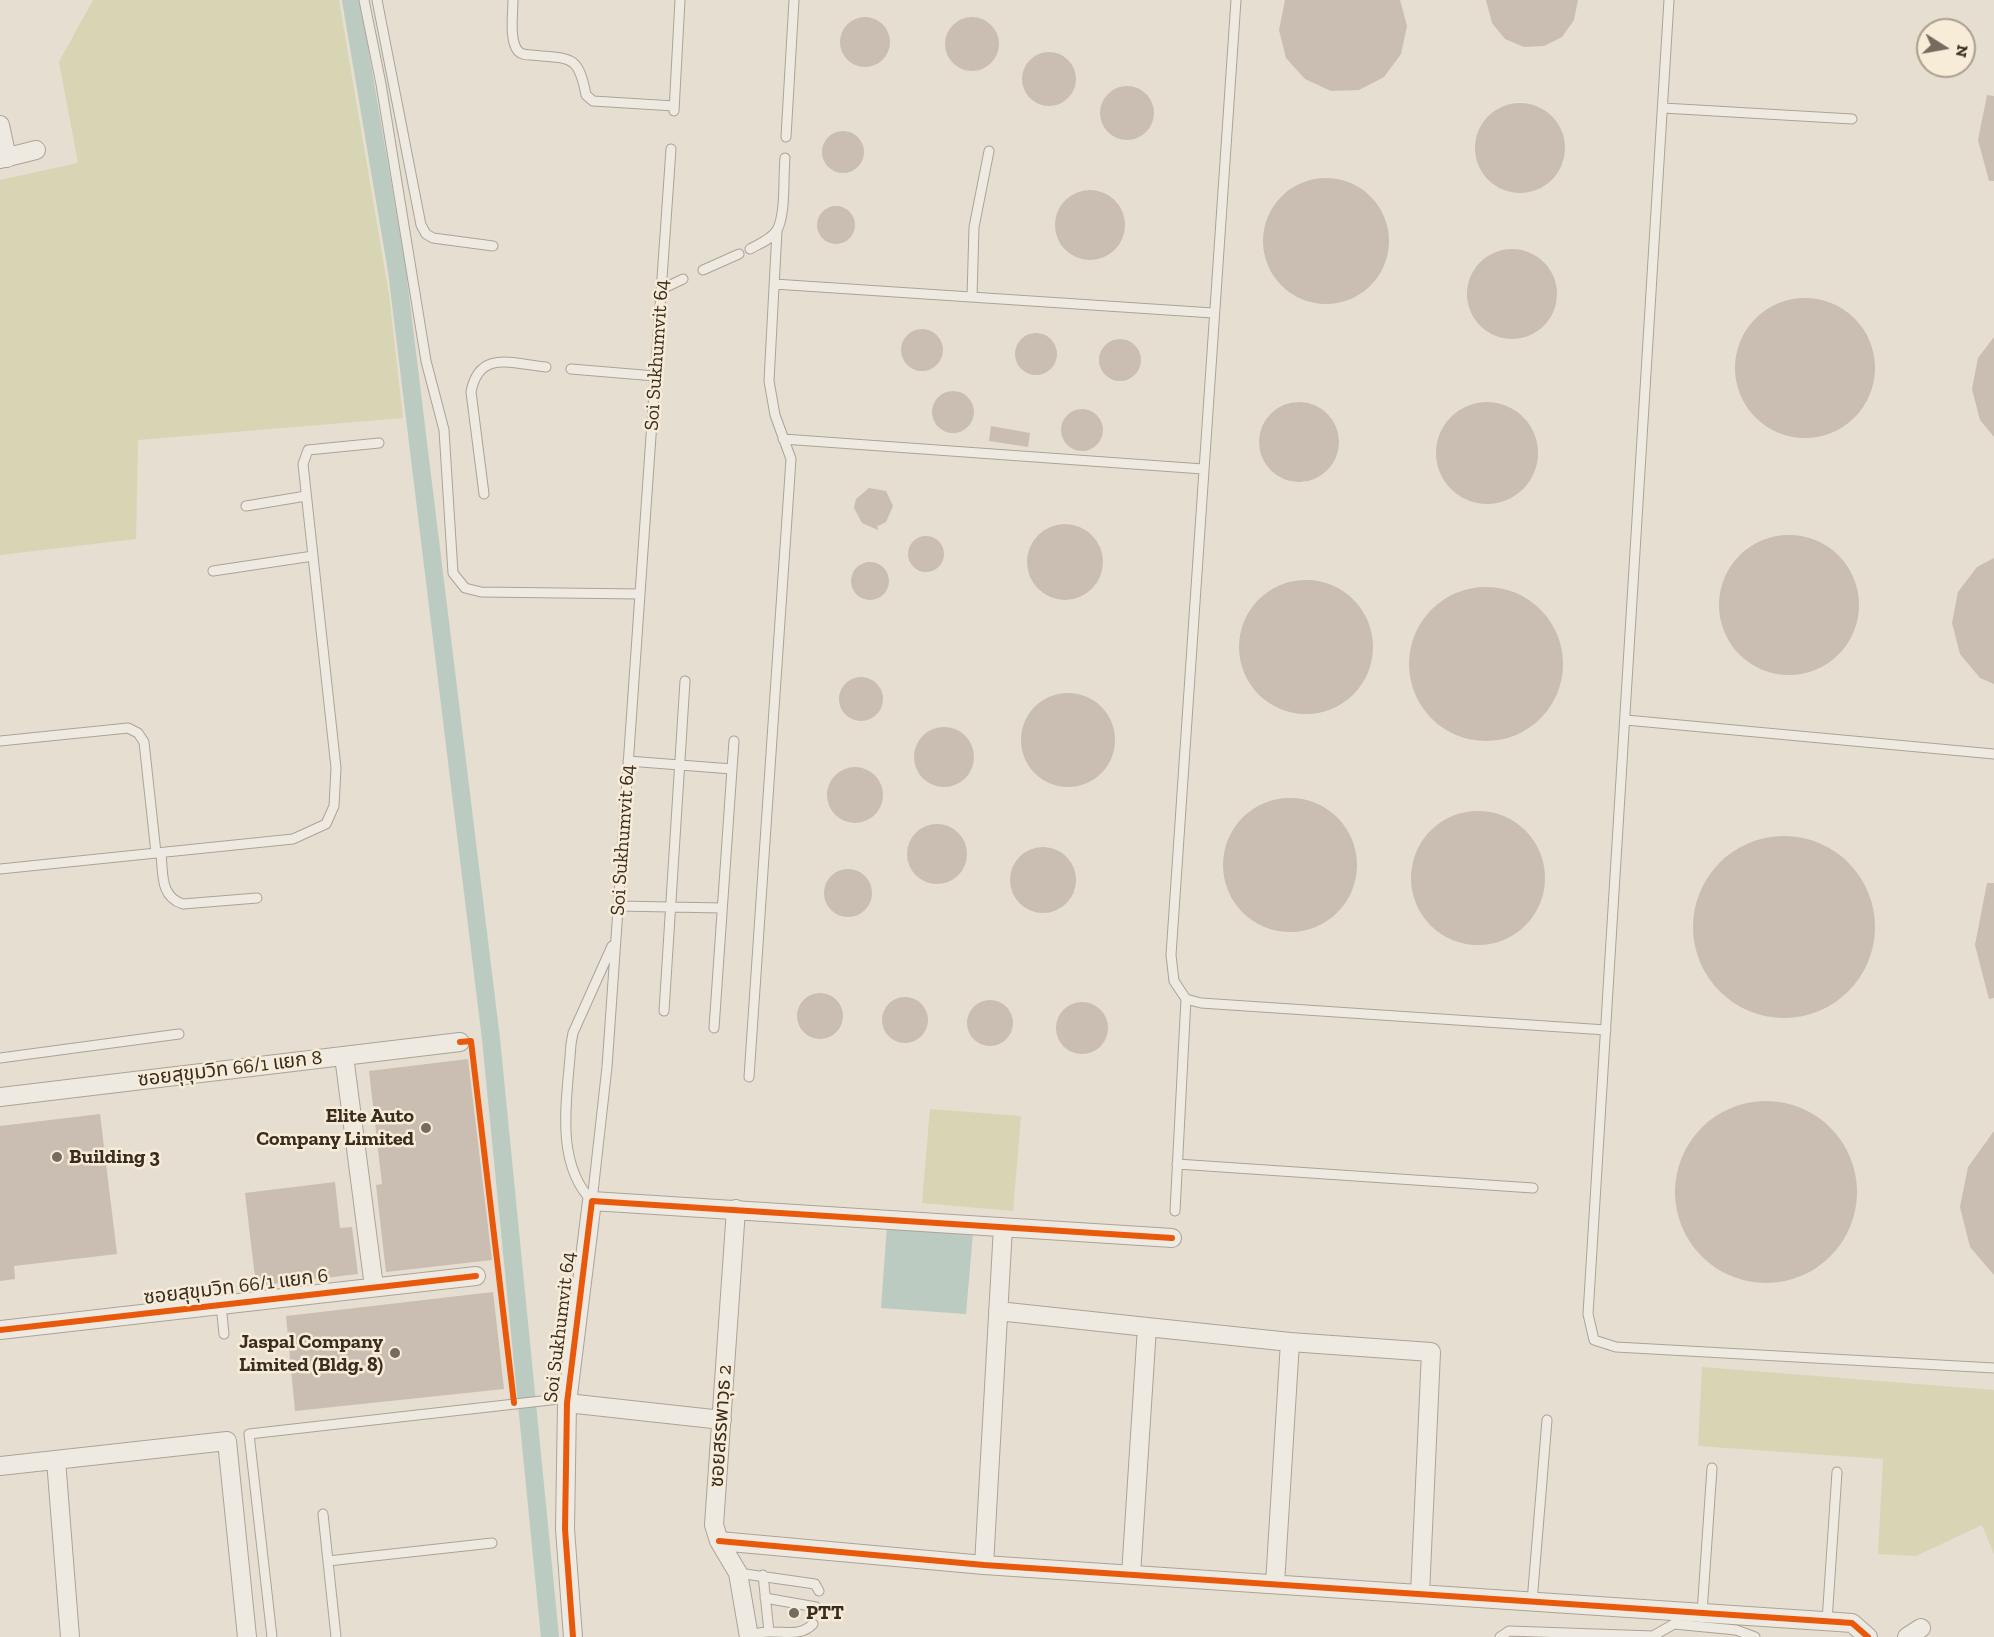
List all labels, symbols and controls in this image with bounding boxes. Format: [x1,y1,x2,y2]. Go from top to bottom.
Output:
north arrow [1916,18,1976,78]
text: N [1952,43,1973,59]
street label: Soi Sukhumvit 64 [640,278,674,432]
street label: Soi Sukhumvit 64 [606,763,640,917]
street label: ซอยสุขุมวิท 66/1 แยก 8 [136,1046,324,1092]
place label: Elite Auto Company Limited [256,1104,414,1151]
marker: Elite Auto Company Limited [419,1121,433,1135]
place label: Building 3 [69,1145,160,1169]
marker: Building 3 [50,1150,64,1164]
street label: Soi Sukhumvit 64 [539,1250,581,1404]
street label: ซอยสุขุมวิท 66/1 แยก 6 [142,1264,330,1310]
place label: Jaspal Company Limited (Bldg. 8) [239,1330,383,1377]
marker: Jaspal Company Limited (Bldg. 8) [388,1346,402,1360]
street label: ซอยสรรพาวุธ 2 [705,1364,737,1488]
place label: PTT [806,1601,844,1625]
marker: PTT [787,1606,801,1620]

